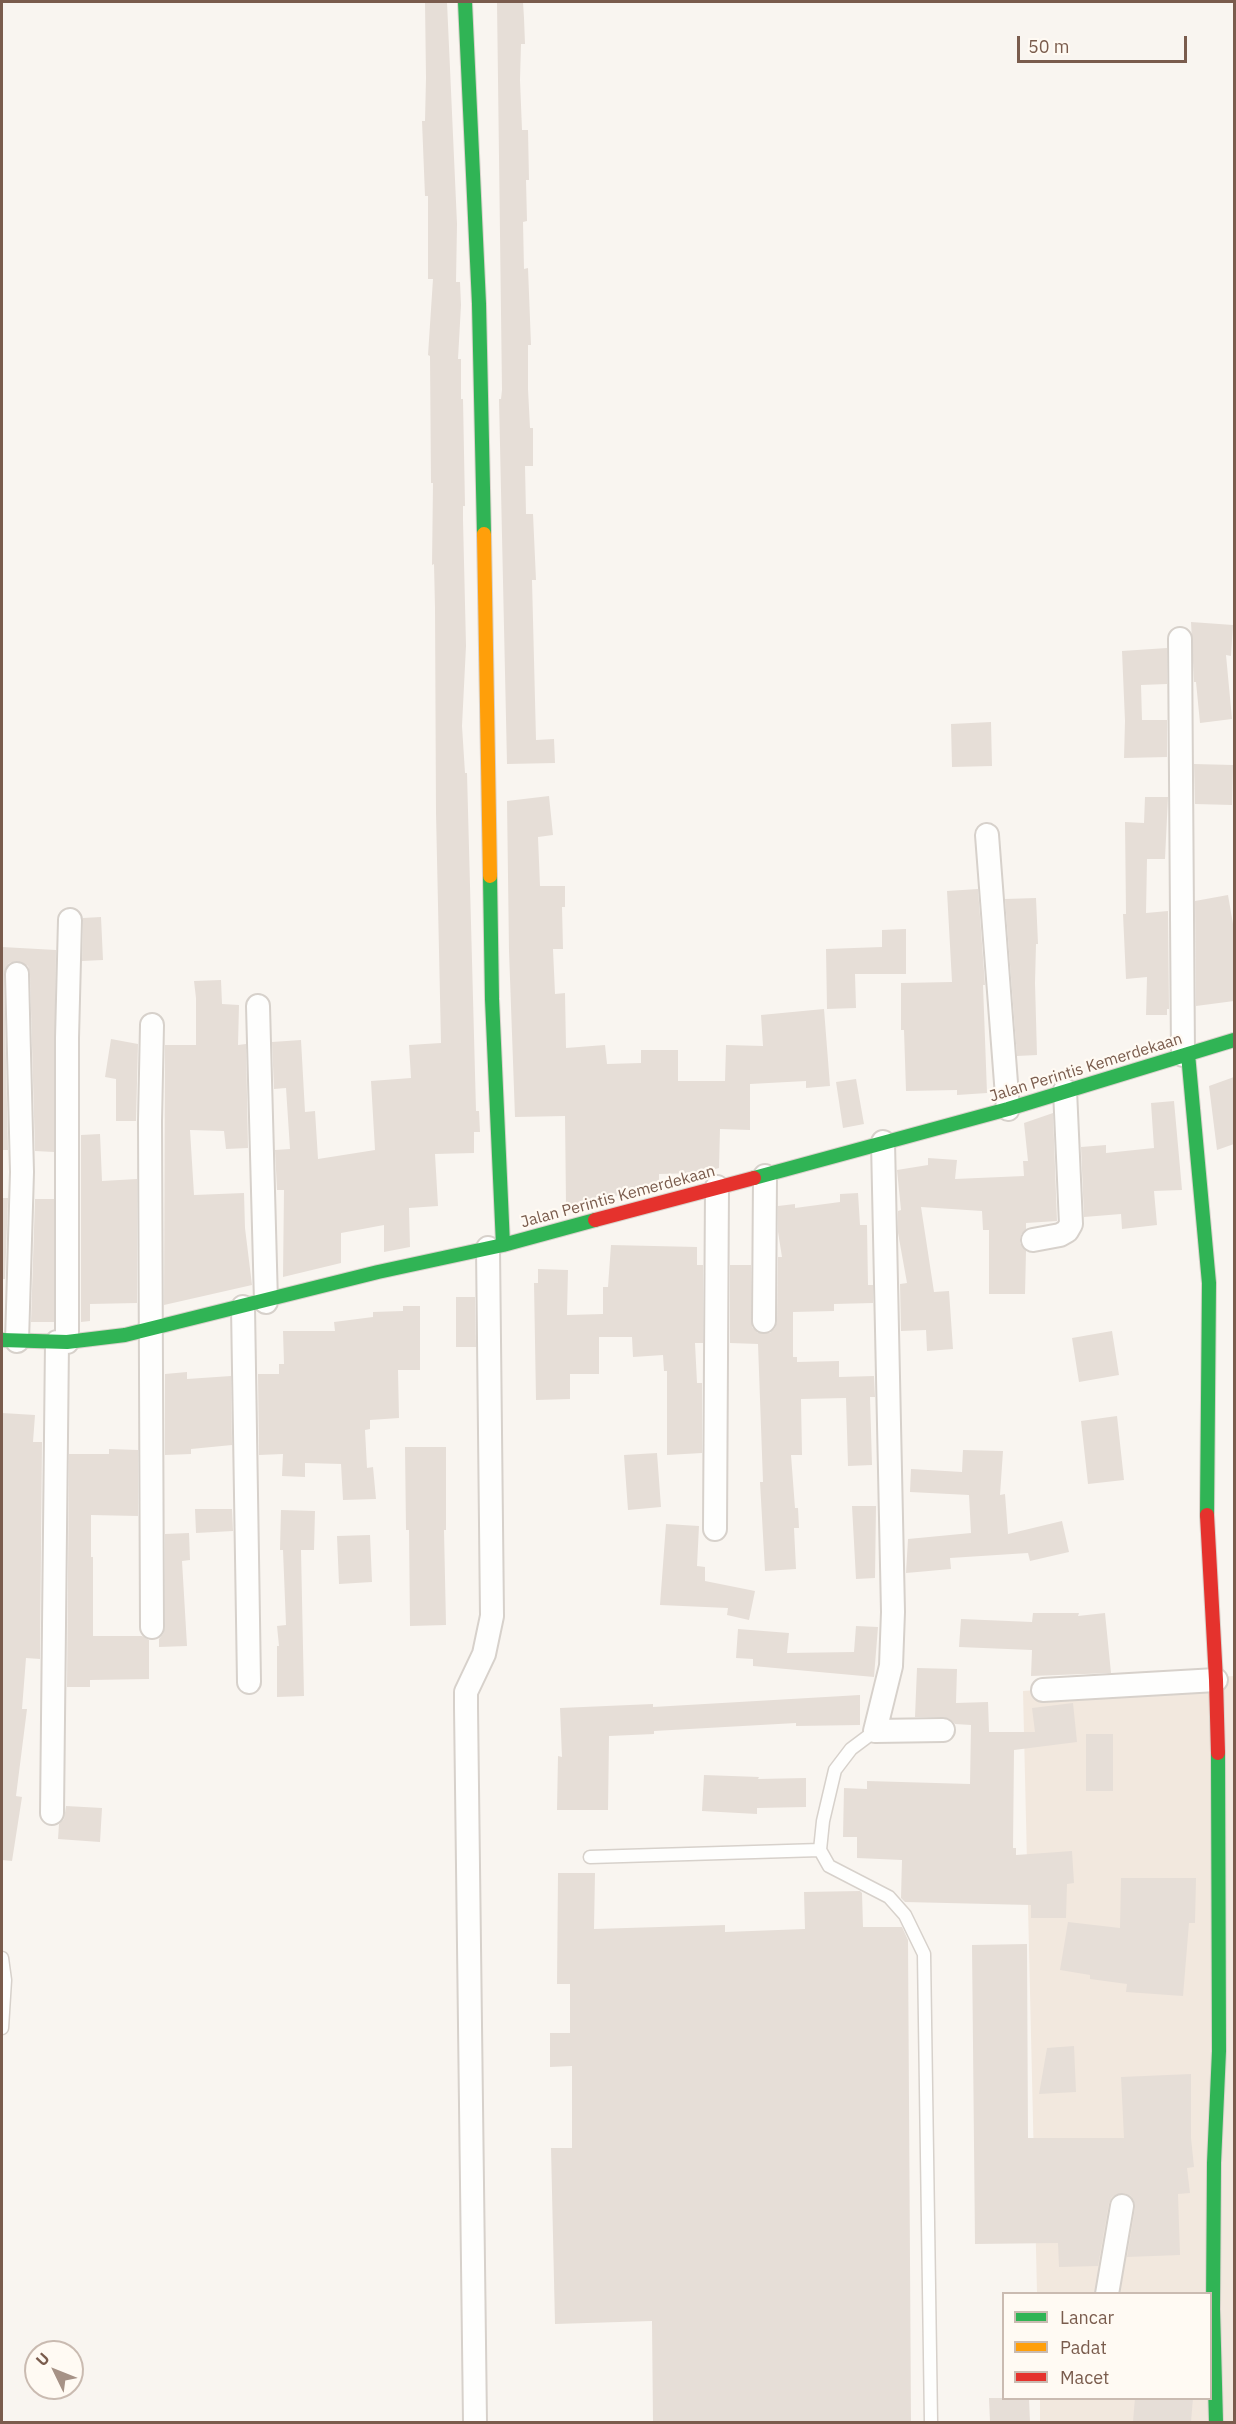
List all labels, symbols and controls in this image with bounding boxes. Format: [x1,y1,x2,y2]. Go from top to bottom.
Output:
scale bar [1020,24,1190,62]
text: 50 m [1028,35,1070,58]
street label: Jalan Perintis Kemerdekaan [987,1030,1185,1106]
street label: Jalan Perintis Kemerdekaan [519,1162,717,1232]
legend [1002,2292,1212,2400]
text: Lancar [1060,2306,1114,2329]
text: Padat [1060,2336,1107,2359]
north arrow [24,2340,84,2400]
text: U [31,2348,53,2370]
text: Macet [1060,2366,1109,2389]

